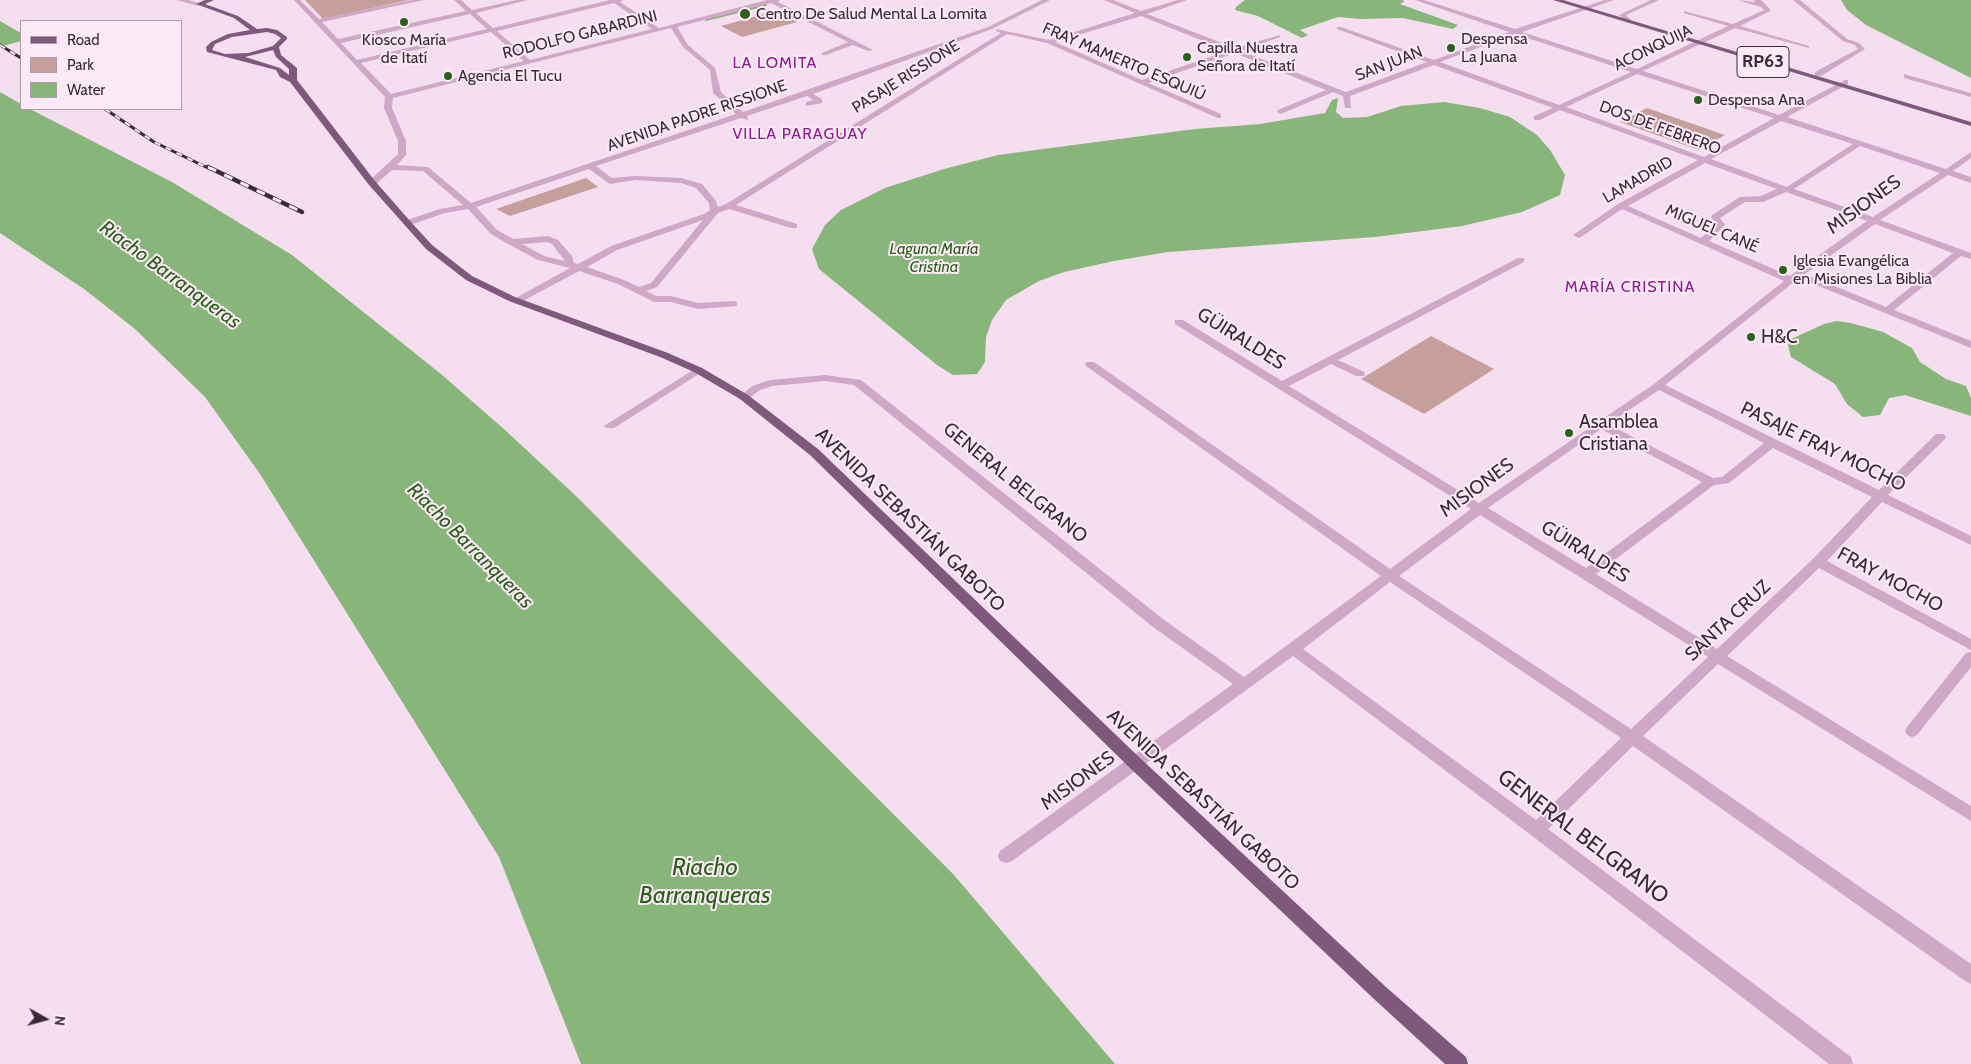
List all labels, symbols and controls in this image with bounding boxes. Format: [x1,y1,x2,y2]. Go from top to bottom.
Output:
place label: Centro De Salud Mental La Lomita [756,4,987,24]
street label: RODOLFO GABARDINI [501,6,659,64]
marker: Centro De Salud Mental La Lomita [738,7,752,21]
marker: Kiosco María de Itatí [398,16,410,28]
street label: FRAY MAMERTO ESQUIÚ [1040,19,1208,105]
legend [20,20,182,110]
street label: ACONQUIJA [1611,21,1695,75]
place label: Despensa La Juana [1461,29,1528,67]
place label: Kiosco María de Itatí [362,30,446,68]
text: Road [67,31,100,49]
street label: PASAJE RISSIONE [849,36,963,118]
place label: Capilla Nuestra Señora de Itatí [1197,38,1298,76]
street label: SAN JUAN [1353,42,1425,86]
marker: Despensa La Juana [1445,42,1457,54]
road number: RP63 [1737,46,1789,78]
marker: Capilla Nuestra Señora de Itatí [1181,51,1193,63]
district label: LA LOMITA [731,53,819,73]
text: Park [67,56,94,74]
place label: Agencia El Tucu [458,66,562,86]
marker: Agencia El Tucu [442,70,454,82]
street label: AVENIDA PADRE RISSIONE [605,76,789,156]
text: Water [67,81,105,99]
place label: Despensa Ana [1708,90,1805,110]
marker: Despensa Ana [1692,94,1704,106]
street label: DOS DE FEBRERO [1596,97,1724,159]
district label: VILLA PARAGUAY [731,124,869,144]
street label: LAMADRID [1600,152,1676,208]
street label: MISIONES [1823,171,1905,239]
street label: MIGUEL CANÉ [1662,201,1762,257]
water label: Riacho Barranqueras [95,216,245,334]
water label: Laguna María Cristina [889,239,979,277]
place label: Iglesia Evangélica en Misiones La Biblia [1793,251,1932,289]
marker: Iglesia Evangélica en Misiones La Biblia [1777,264,1789,276]
district label: MARÍA CRISTINA [1563,277,1697,297]
street label: GÜIRALDES [1193,303,1289,375]
place label: H&C [1761,326,1798,348]
marker: H&C [1745,331,1757,343]
street label: PASAJE FRAY MOCHO [1737,397,1909,497]
place label: Asamblea Cristiana [1579,411,1658,455]
street label: GENERAL BELGRANO [938,418,1092,548]
street label: AVENIDA SEBASTIÁN GABOTO [810,423,1010,617]
marker: Asamblea Cristiana [1563,427,1575,439]
street label: MISIONES [1436,454,1518,522]
water label: Riacho Barranqueras [402,478,538,614]
street label: GÜIRALDES [1537,516,1633,588]
street label: FRAY MOCHO [1833,543,1947,617]
street label: SANTA CRUZ [1681,576,1775,666]
street label: AVENIDA SEBASTIÁN GABOTO [1102,705,1304,895]
street label: MISIONES [1037,747,1119,815]
street label: GENERAL BELGRANO [1492,764,1674,910]
water label: Riacho Barranqueras [639,854,771,910]
north arrow [20,994,70,1044]
text: N [50,1015,69,1027]

